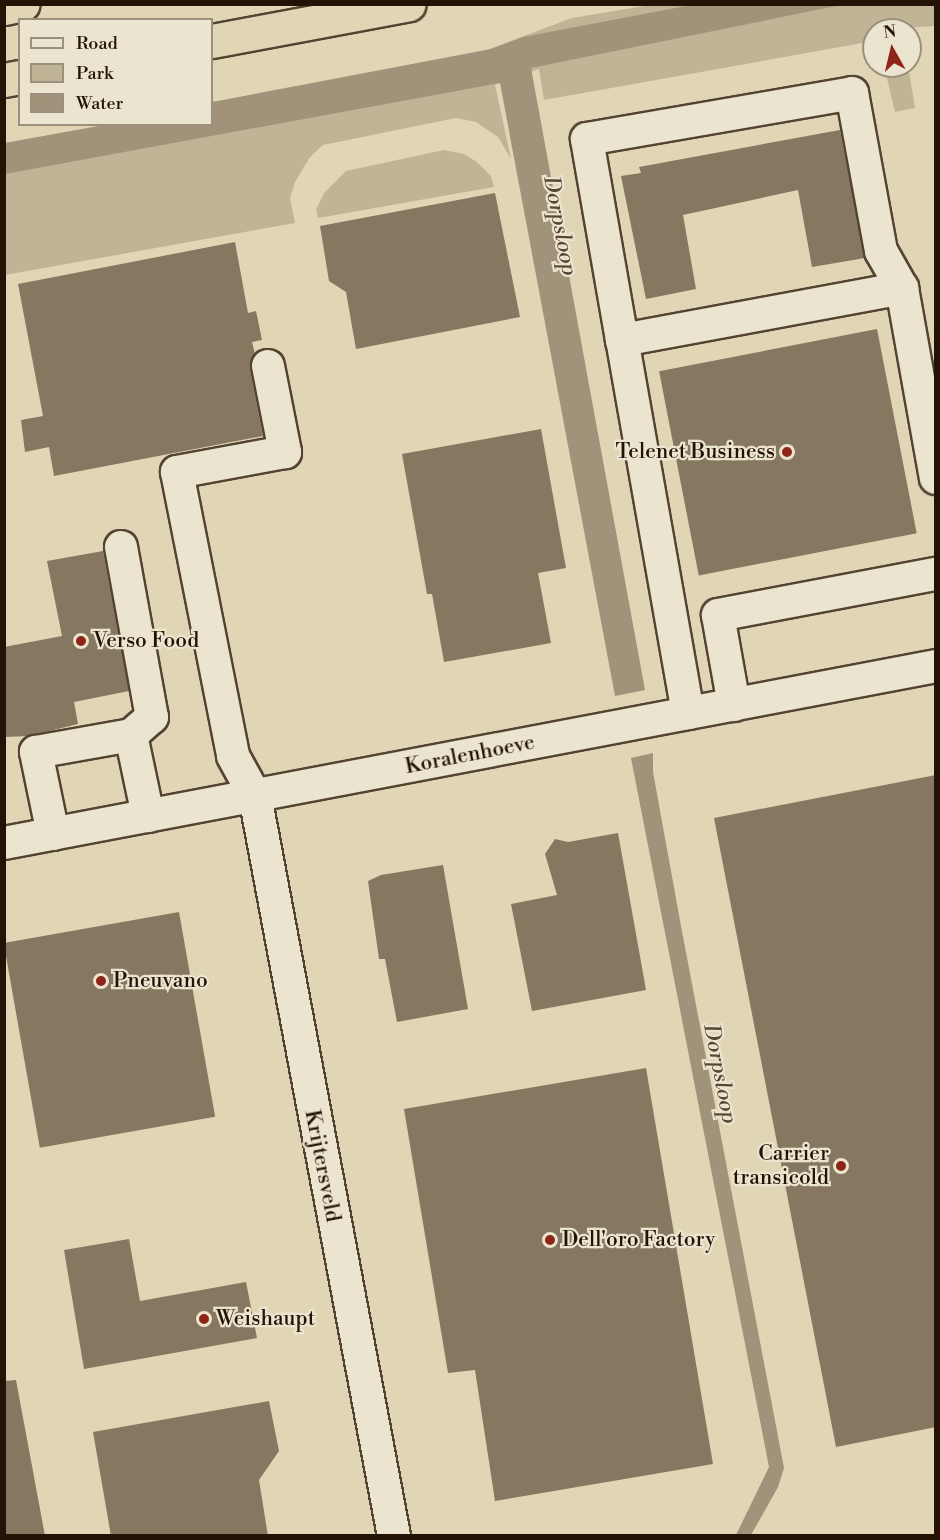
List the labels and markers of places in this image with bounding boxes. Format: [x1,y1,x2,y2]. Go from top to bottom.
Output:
place label: Telenet Business [615,439,775,465]
marker: Telenet Business [780,445,794,459]
place label: Verso Food [93,628,199,654]
marker: Verso Food [74,634,88,648]
place label: Pneuvano [113,968,208,994]
marker: Pneuvano [94,974,108,988]
place label: Carrier transicold [733,1141,829,1191]
marker: Carrier transicold [834,1159,848,1173]
place label: Dell'oro Factory [562,1227,716,1253]
marker: Dell'oro Factory [543,1233,557,1247]
place label: Weishaupt [216,1306,315,1332]
marker: Weishaupt [197,1312,211,1326]

